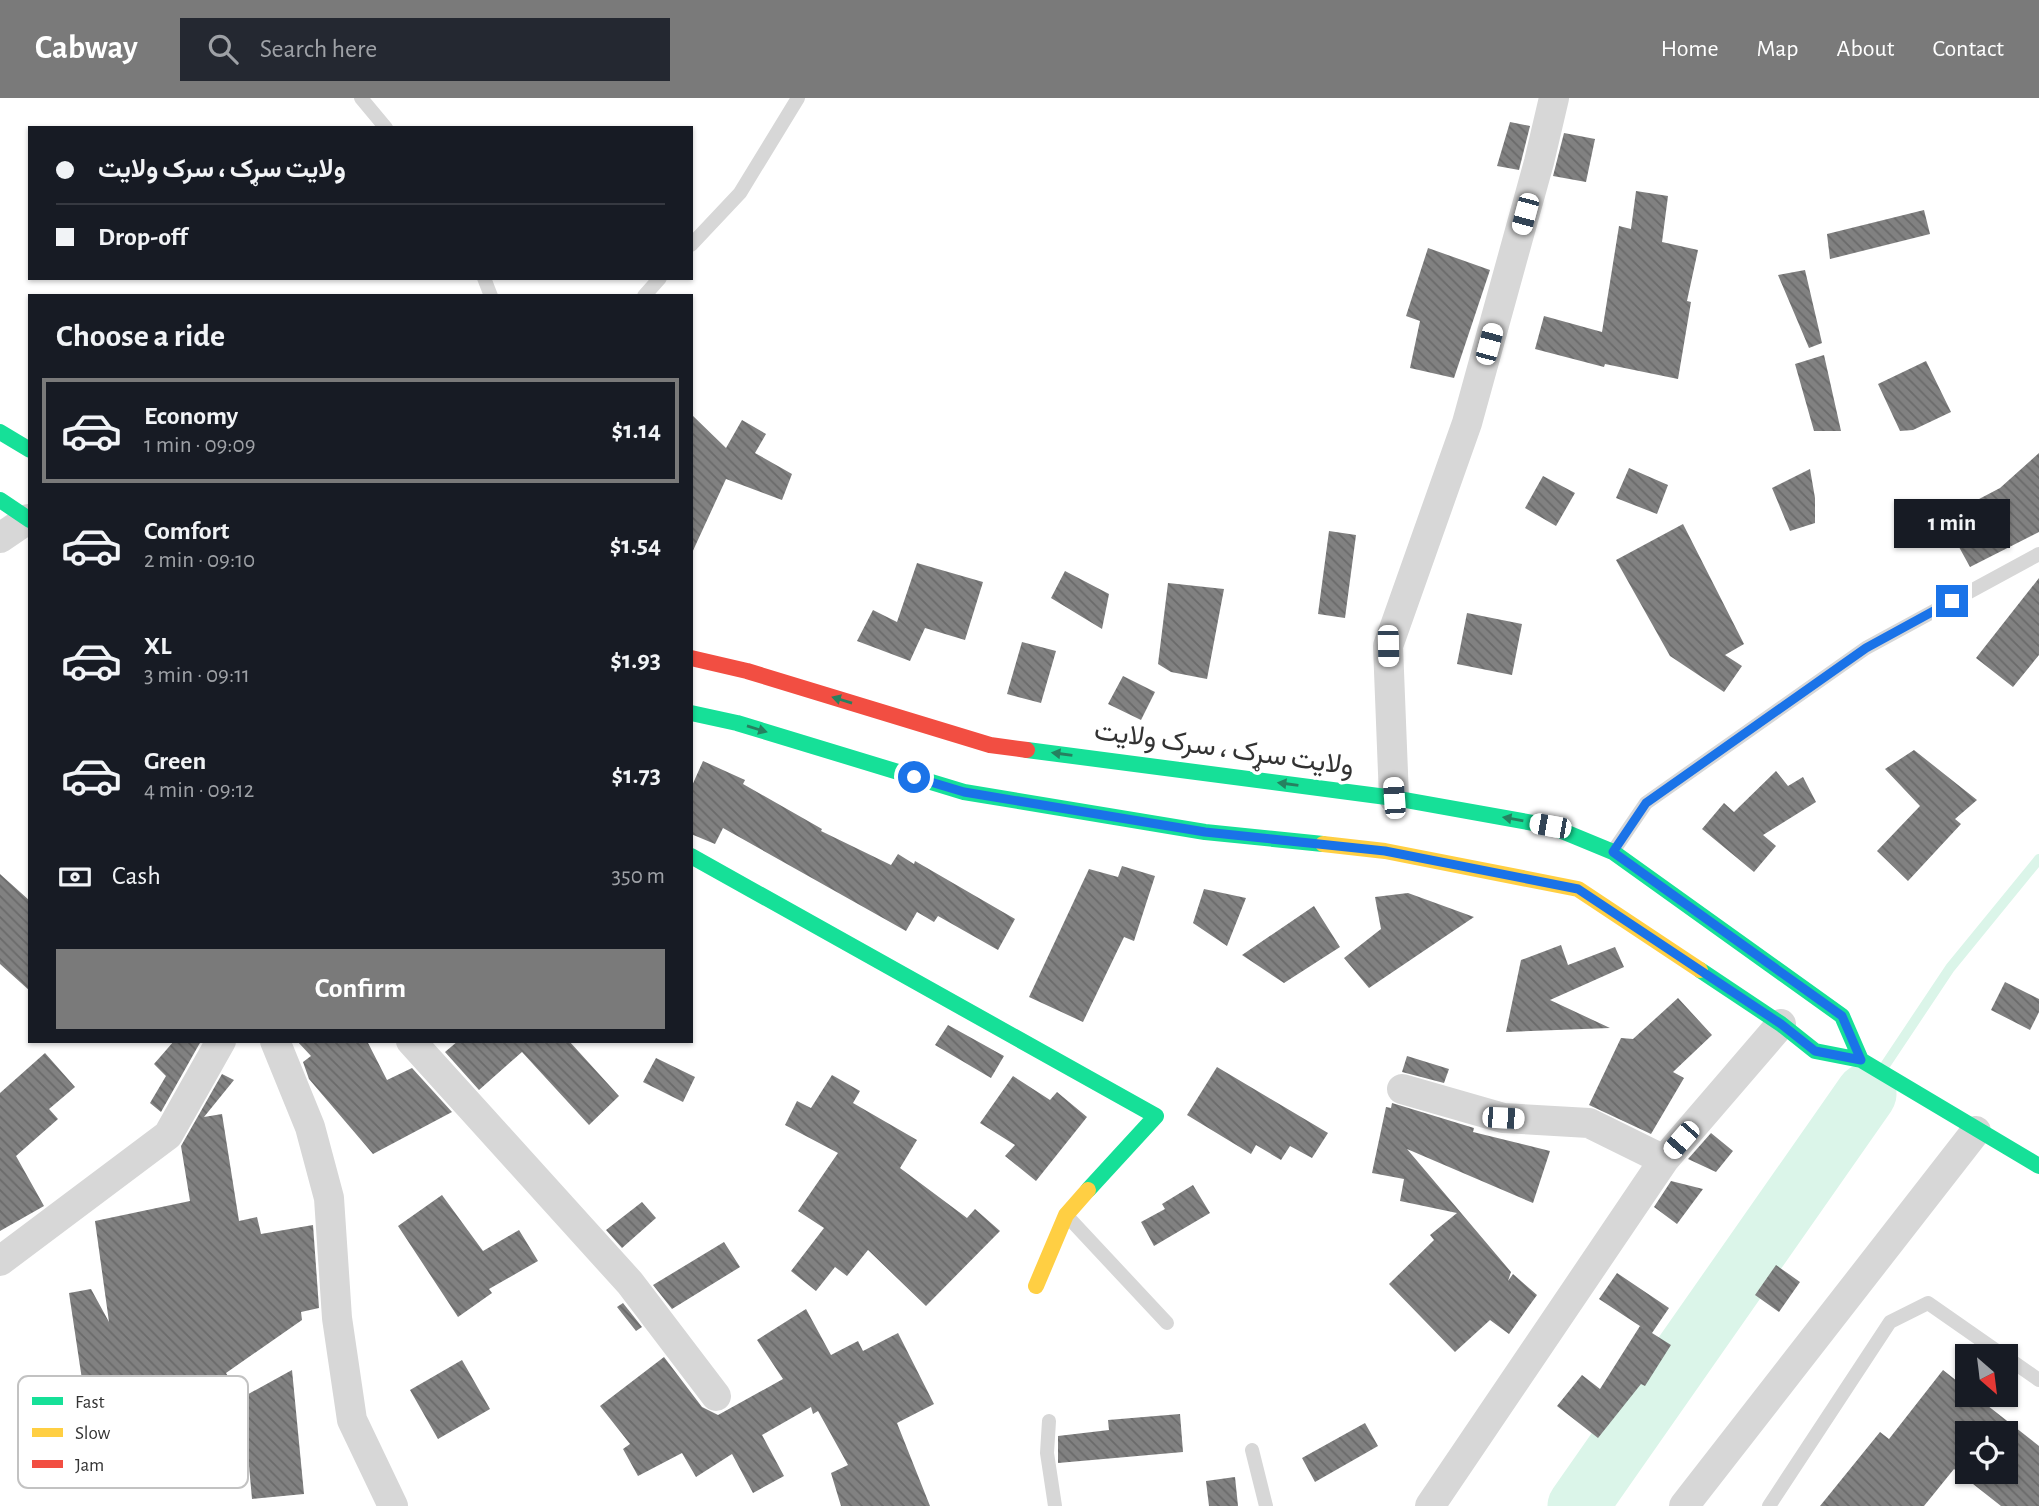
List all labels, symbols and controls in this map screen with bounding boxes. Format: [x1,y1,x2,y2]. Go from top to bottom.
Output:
search box [180,18,670,81]
icon: search [204,30,242,68]
text: Cabway [35,32,138,65]
text: Search here [260,36,377,62]
text: Home [1661,37,1719,61]
text: Map [1757,37,1799,61]
text: About [1837,37,1894,61]
text: Contact [1932,37,2004,61]
text: ولایت سړک ، سرک ولایت [98,156,346,182]
car [1510,191,1541,237]
text: Drop-off [98,224,187,250]
text: Choose a ride [56,320,225,352]
car [1474,321,1505,367]
icon: car [60,399,123,462]
text: Economy [144,403,238,429]
text: $1.14 [612,417,661,443]
text: 1 min · 09:09 [144,434,256,457]
callout: 1 min [1894,500,2010,548]
text: 1 min [1928,512,1976,535]
icon: car [60,514,123,577]
text: Comfort [144,518,229,544]
text: $1.54 [610,532,661,558]
text: 2 min · 09:10 [144,549,255,572]
route end [1936,585,1968,617]
car [1378,625,1399,667]
icon: car [60,629,123,692]
text: XL [144,633,171,659]
text: $1.93 [610,647,661,673]
text: 3 min · 09:11 [144,664,250,687]
one-way arrow [831,694,852,705]
street label: ولایت سړک ، سرک ولایت [1092,717,1356,785]
one-way arrow [747,725,768,735]
icon: car [60,744,123,807]
text: Green [144,748,206,774]
one-way arrow [1051,749,1073,760]
route start [898,761,930,793]
text: $1.73 [612,762,661,788]
car [1383,776,1406,820]
text: 4 min · 09:12 [144,779,254,802]
one-way arrow [1277,779,1299,790]
car [1528,812,1573,840]
one-way arrow [1502,813,1524,824]
icon: cash [56,858,94,896]
text: Cash [112,863,161,889]
text: 350 m [612,865,665,888]
button: Confirm [56,949,665,1029]
car [1482,1106,1525,1130]
car [1660,1117,1703,1163]
north arrow [1955,1344,2018,1407]
map controls [1955,1344,2018,1484]
legend [18,1376,248,1488]
text: Fast [75,1393,105,1412]
button: locate [1955,1421,2018,1484]
text: Slow [75,1424,111,1443]
text: Jam [75,1456,104,1475]

